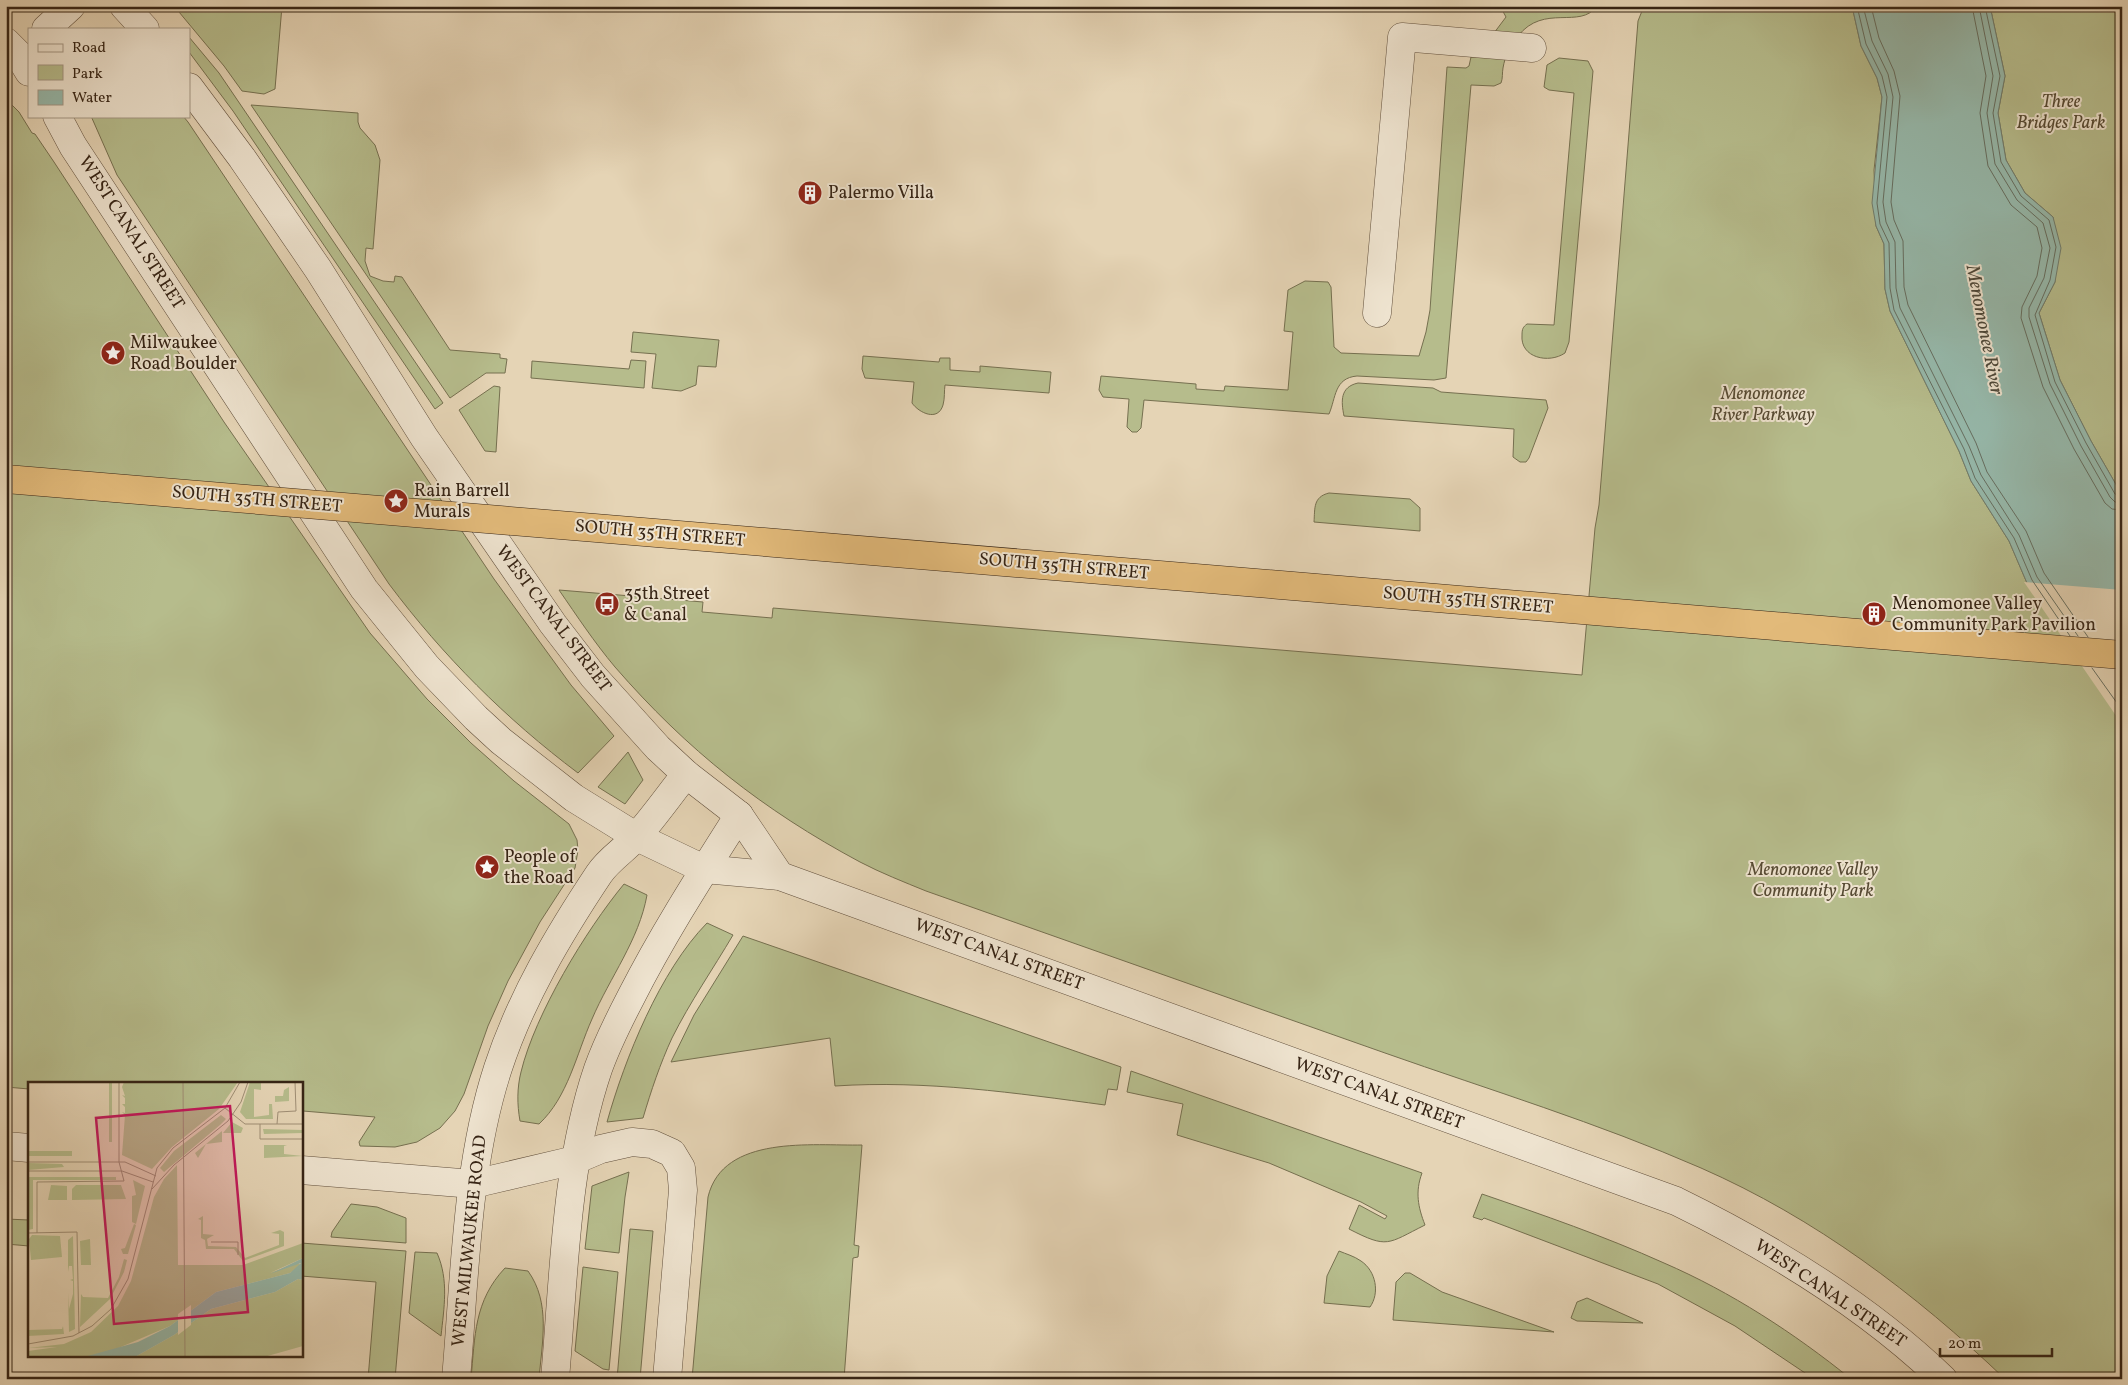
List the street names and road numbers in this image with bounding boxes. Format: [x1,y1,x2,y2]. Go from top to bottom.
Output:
street label: WEST CANAL STREET [72,151,190,315]
street label: SOUTH 35TH STREET [171,480,344,520]
street label: SOUTH 35TH STREET [574,514,747,554]
street label: WEST CANAL STREET [489,540,617,698]
street label: SOUTH 35TH STREET [978,547,1151,587]
street label: SOUTH 35TH STREET [1382,581,1555,621]
street label: WEST CANAL STREET [911,913,1088,997]
street label: WEST CANAL STREET [1291,1052,1468,1136]
street label: WEST MILWAUKEE ROAD [446,1134,494,1348]
street label: WEST CANAL STREET [1749,1234,1911,1355]

